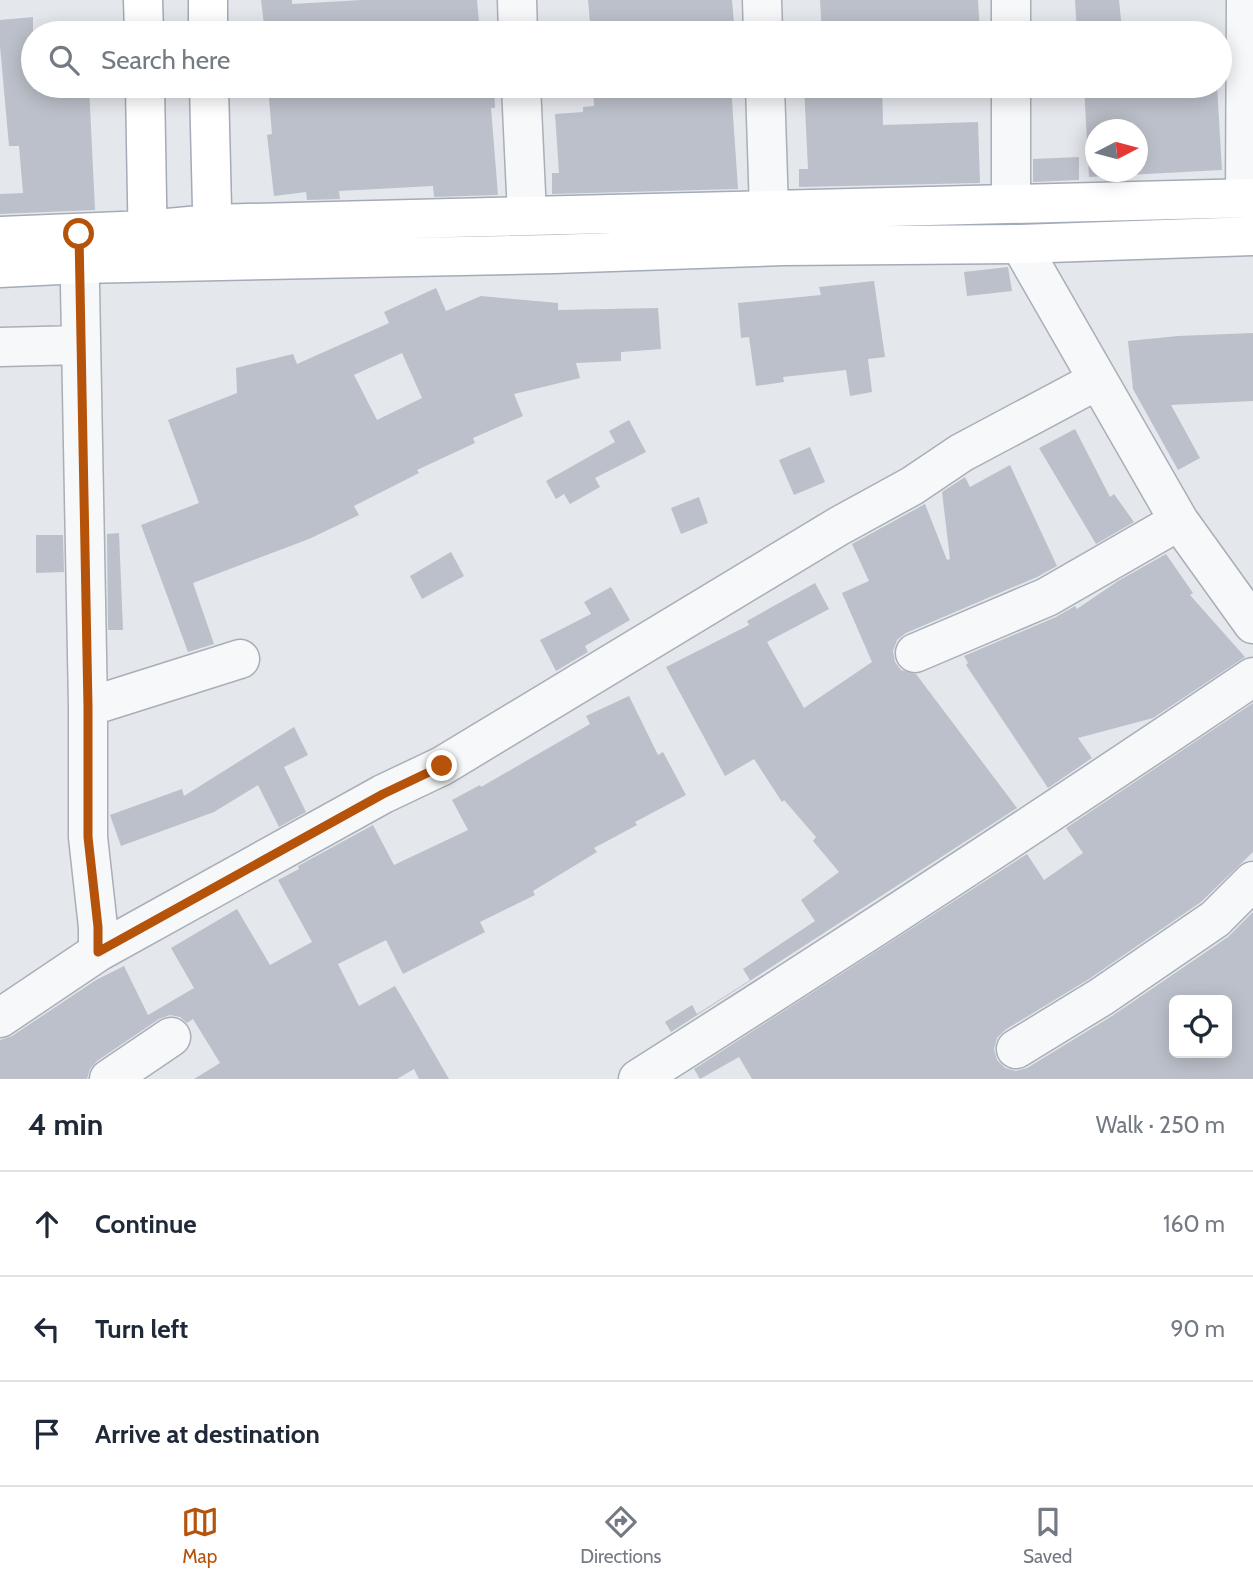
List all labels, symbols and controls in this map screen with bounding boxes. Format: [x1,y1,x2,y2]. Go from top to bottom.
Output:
search box [21,21,1232,98]
icon: search [45,41,83,79]
text: Search here [101,44,230,76]
north arrow [1085,119,1148,182]
route start [63,218,94,249]
route end [426,750,457,781]
map controls [1169,995,1232,1058]
button: locate [1169,995,1232,1058]
text: 4 min [28,1106,103,1143]
text: Walk · 250 m [1096,1111,1225,1139]
icon: ahead [28,1205,66,1243]
text: Continue [95,1208,197,1240]
text: 160 m [1163,1210,1225,1238]
icon: left [28,1310,66,1348]
text: Turn left [95,1313,188,1345]
text: 90 m [1171,1315,1225,1343]
icon: arrive [28,1415,66,1453]
text: Arrive at destination [95,1418,320,1450]
tab: Map [181,1503,219,1568]
tab: Directions [580,1503,661,1568]
tab: Saved [1023,1503,1072,1568]

